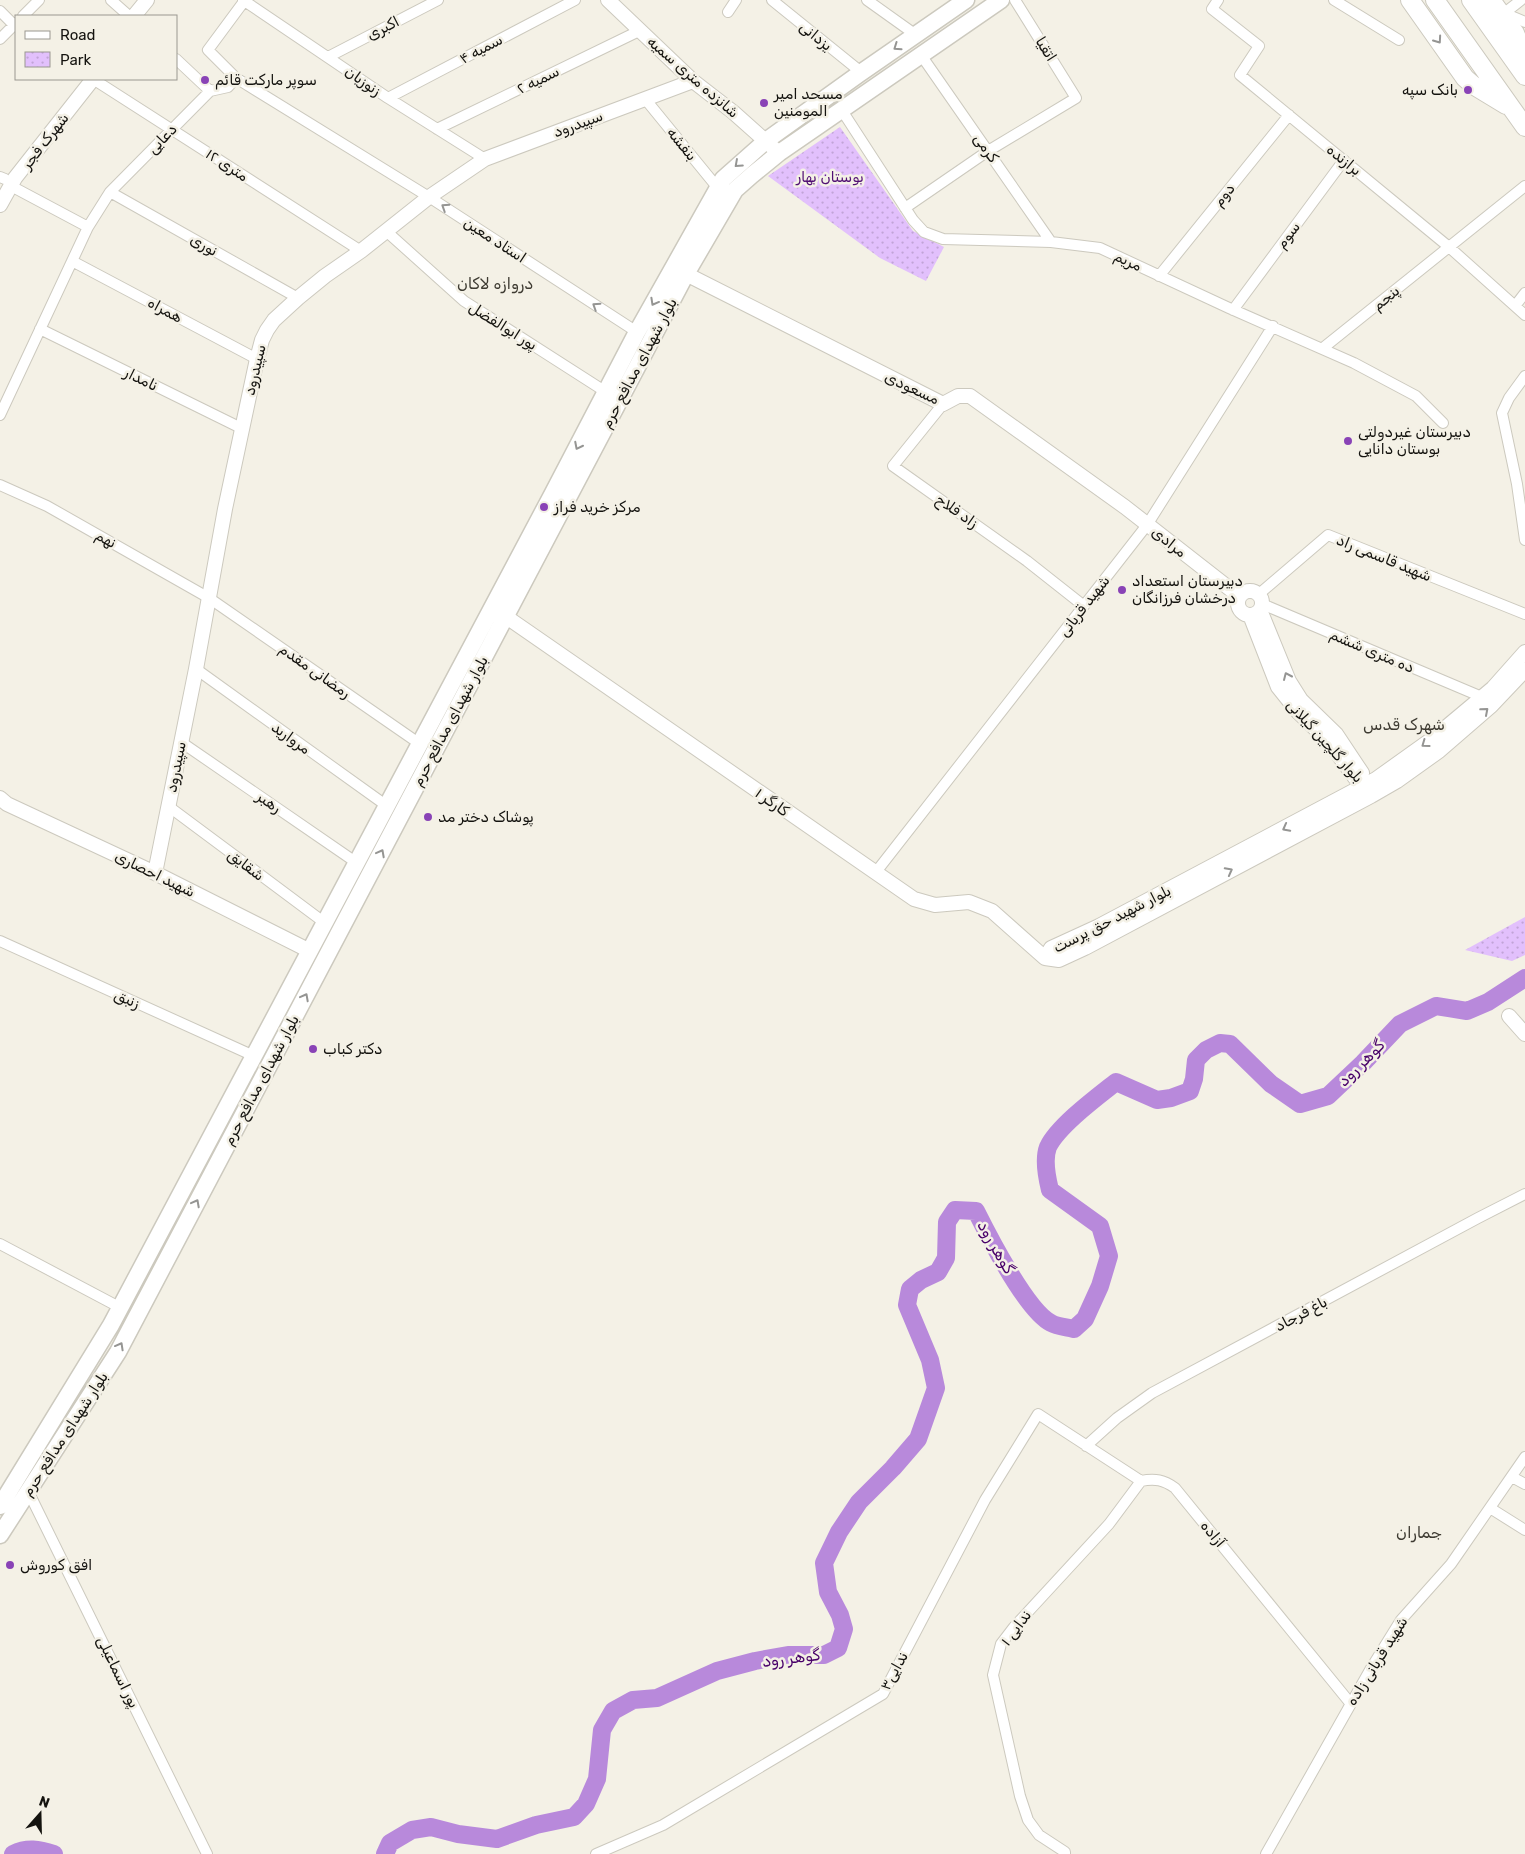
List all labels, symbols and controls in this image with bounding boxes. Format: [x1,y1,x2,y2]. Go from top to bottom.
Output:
street label: اکبری [364,12,402,44]
legend [15,15,178,80]
street label: یزدانی [796,17,836,55]
text: Road [60,26,96,44]
street label: سمیه ۴ [456,30,506,68]
street label: شانزده متری سمیه [644,32,742,122]
street label: اتقیا [1032,33,1060,65]
one-way arrow [1432,34,1441,44]
one-way arrow [893,41,902,51]
text: Park [60,51,91,69]
street label: زنوزیان [341,62,385,100]
street label: سمیه ۲ [514,62,562,98]
place label: سوپر مارکت قائم [215,71,317,90]
marker: سوپر مارکت قائم [199,74,211,86]
place label: بانک سپه [1402,81,1458,100]
marker: بانک سپه [1462,84,1474,96]
place label: مسحد امیر المومنین [773,85,843,120]
marker: مسحد امیر المومنین [758,97,770,109]
street label: سپیدرود [551,107,606,142]
street label: شهرک فجر [17,109,73,174]
street label: دعایی [143,120,181,158]
street label: بنفشه [663,124,701,164]
street label: کرمی [970,130,1002,166]
street label: برازنده [1323,140,1365,180]
street label: ۱۲ متری [202,145,252,185]
one-way arrow [734,159,743,168]
park label: بوستان بهار [795,168,864,186]
street label: دوم [1209,180,1239,211]
one-way arrow [442,204,451,214]
street label: استاد معین [461,213,529,267]
street label: سوم [1272,218,1305,252]
street label: نوری [187,230,221,260]
street label: مریم [1111,247,1145,276]
district label: دروازه لاکان [457,274,533,294]
street label: پنجم [1369,282,1404,315]
street label: همراه [145,293,185,327]
street label: بلوار شهدای مدافع حرم [597,295,683,432]
one-way arrow [650,297,660,306]
street label: پور ابوالفضل [465,298,540,355]
one-way arrow [593,302,602,312]
street label: سپیدرود [240,343,271,397]
street label: نامدار [120,363,161,395]
street label: مسعودی [882,368,942,408]
place label: دبیرستان غیردولتی بوستان دانایی [1358,423,1471,458]
marker: دبیرستان غیردولتی بوستان دانایی [1342,435,1354,447]
one-way arrow [574,441,584,450]
street label: زاد فلاح [931,490,982,534]
place label: مرکز خرید فراز [553,498,641,516]
marker: مرکز خرید فراز [538,501,550,513]
street label: مرادی [1148,523,1190,561]
street label: نهم [92,526,120,553]
street label: شهید قاسمی راد [1334,531,1434,585]
street label: شهید قربانی [1054,572,1114,640]
place label: دبیرستان استعداد درخشان فرزانگان [1132,572,1243,607]
marker: دبیرستان استعداد درخشان فرزانگان [1116,584,1128,596]
street label: ده متری ششم [1327,625,1417,678]
street label: رمضانی مقدم [275,640,354,703]
street label: بلوار شهدای مدافع حرم [408,653,494,790]
one-way arrow [1283,672,1294,681]
street label: بلوار گلچین گیلانی [1283,696,1367,786]
one-way arrow [1479,708,1488,717]
district label: شهرک قدس [1363,715,1445,735]
street label: مروارید [267,718,314,759]
one-way arrow [1421,738,1431,747]
street label: سپیدرود [162,740,191,794]
street label: کارگر ۱ [752,784,793,820]
street label: رهبر [252,787,285,817]
place label: پوشاک دختر مد [438,808,534,827]
marker: پوشاک دختر مد [422,811,434,823]
one-way arrow [1282,822,1291,832]
street label: شقایق [224,845,268,885]
street label: شهید احصاری [112,847,198,901]
one-way arrow [375,850,385,859]
one-way arrow [1224,867,1233,877]
street label: بلوار شهید حق پرست [1050,882,1174,957]
street label: زنبق [111,985,143,1013]
one-way arrow [299,993,309,1002]
street label: بلوار شهدای مدافع حرم [219,1012,305,1149]
water label: گوهر رود [1334,1035,1390,1091]
place label: دکتر کباب [323,1040,382,1058]
marker: دکتر کباب [307,1043,319,1055]
one-way arrow [190,1199,200,1208]
water label: گوهر رود [972,1217,1019,1278]
street label: باغ فرجاد [1272,1293,1331,1337]
one-way arrow [114,1343,124,1352]
street label: بلوار شهدای مدافع حرم [18,1369,114,1501]
street label: آزاده [1197,1517,1230,1552]
district label: جماران [1396,1523,1442,1543]
place label: افق کوروش [20,1556,92,1575]
marker: افق کوروش [4,1559,16,1571]
street label: ندایی ۱ [997,1607,1035,1649]
street label: شهید قربانی زاده [1342,1613,1412,1709]
street label: پور اسماعیلی [92,1633,143,1711]
water label: گوهر رود [761,1645,822,1672]
street label: ندایی۳ [876,1649,912,1693]
north arrow [15,1789,65,1839]
text: N [37,1793,52,1812]

